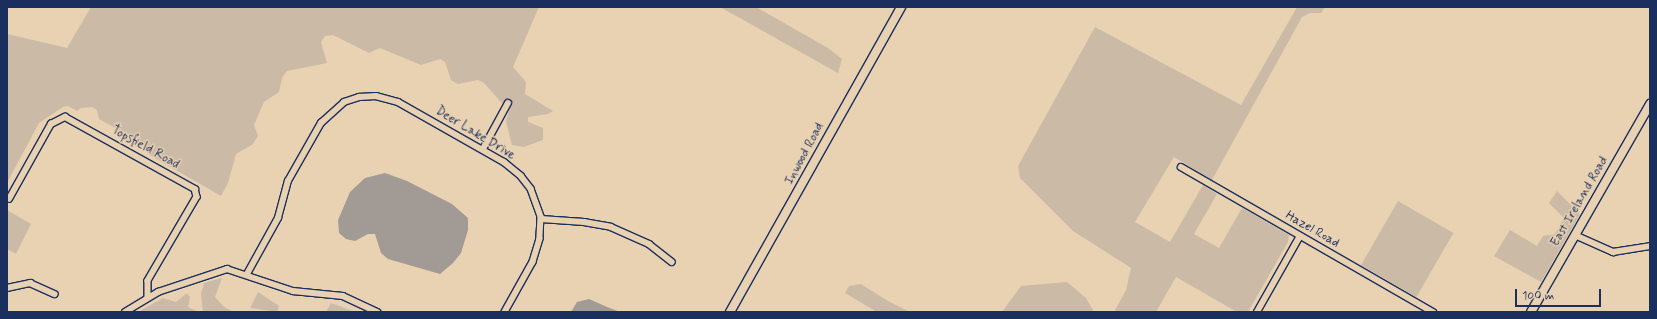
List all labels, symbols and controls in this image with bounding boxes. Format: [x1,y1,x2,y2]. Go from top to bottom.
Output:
street label: Deer Lake Drive [433,104,517,164]
street label: Inwood Road [782,120,828,188]
street label: Topsfield Road [109,123,181,173]
street label: East Ireland Road [1548,154,1612,250]
street label: Hazel Road [1282,208,1342,252]
scale bar [1517,281,1603,307]
text: 100 m [1522,288,1554,304]

